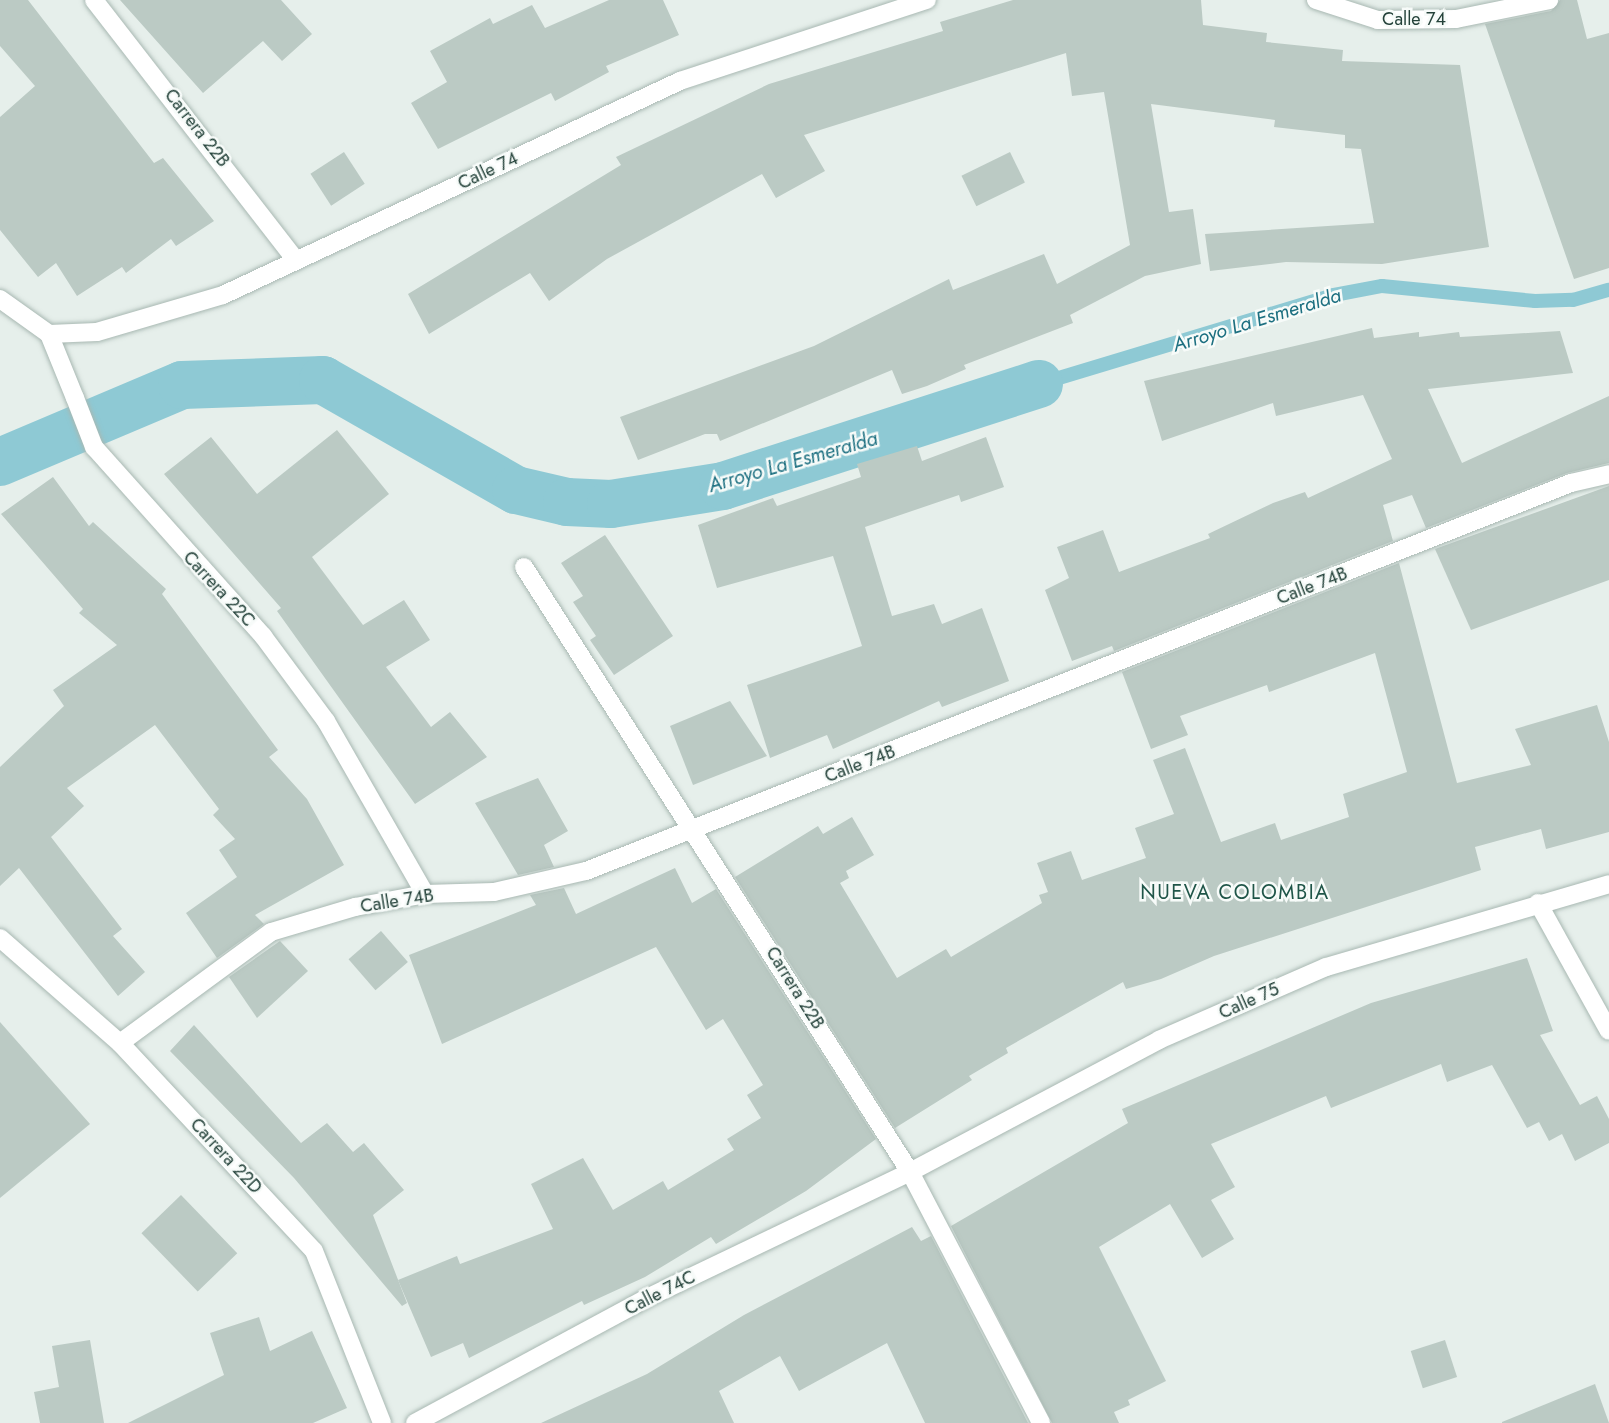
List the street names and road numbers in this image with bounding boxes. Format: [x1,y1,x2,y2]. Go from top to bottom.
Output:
street label: Calle 74 [1382,8,1446,30]
street label: Carrera 22B [160,85,234,171]
street label: Calle 74 [454,148,522,194]
street label: Carrera 22C [179,547,259,631]
street label: Calle 74B [1274,563,1350,609]
street label: Calle 74B [822,741,898,787]
street label: Calle 74B [359,885,435,917]
street label: Carrera 22B [761,943,829,1033]
street label: Calle 75 [1216,978,1282,1024]
street label: Carrera 22D [186,1114,266,1198]
street label: Calle 74C [621,1266,699,1320]

